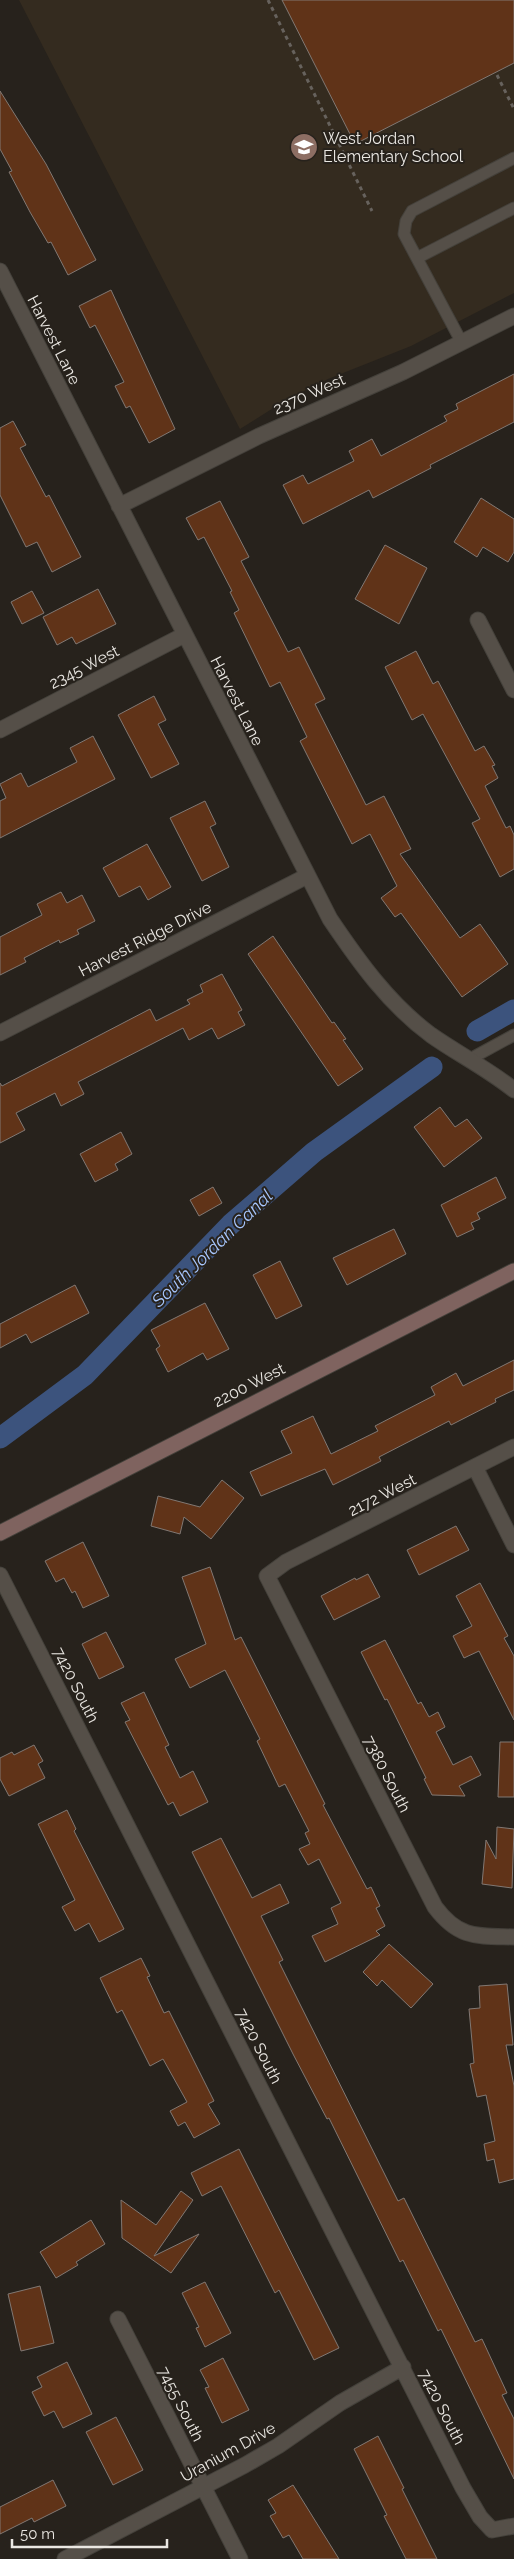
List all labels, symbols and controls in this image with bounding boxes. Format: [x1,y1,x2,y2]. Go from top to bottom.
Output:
place label: West Jordan Elementary School [323,129,464,166]
school or university icon: West Jordan Elementary School [289,132,319,162]
street label: Harvest Lane [23,292,85,388]
street label: 2370 West [270,369,349,418]
street label: 2345 West [46,641,123,693]
street label: Harvest Lane [206,653,268,749]
street label: Harvest Ridge Drive [76,897,214,981]
water label: South Jordan Canal [147,1185,277,1312]
street label: 2200 West [210,1359,289,1411]
street label: 2172 West [345,1470,420,1520]
street label: 7420 South [49,1644,103,1726]
street label: 7380 South [359,1732,415,1816]
street label: 7420 South [232,2005,286,2087]
street label: 7455 South [154,2363,208,2445]
street label: 7420 South [415,2366,469,2448]
street label: Uranium Drive [177,2418,279,2486]
scale bar [12,2516,168,2548]
text: 50 m [20,2525,55,2543]

